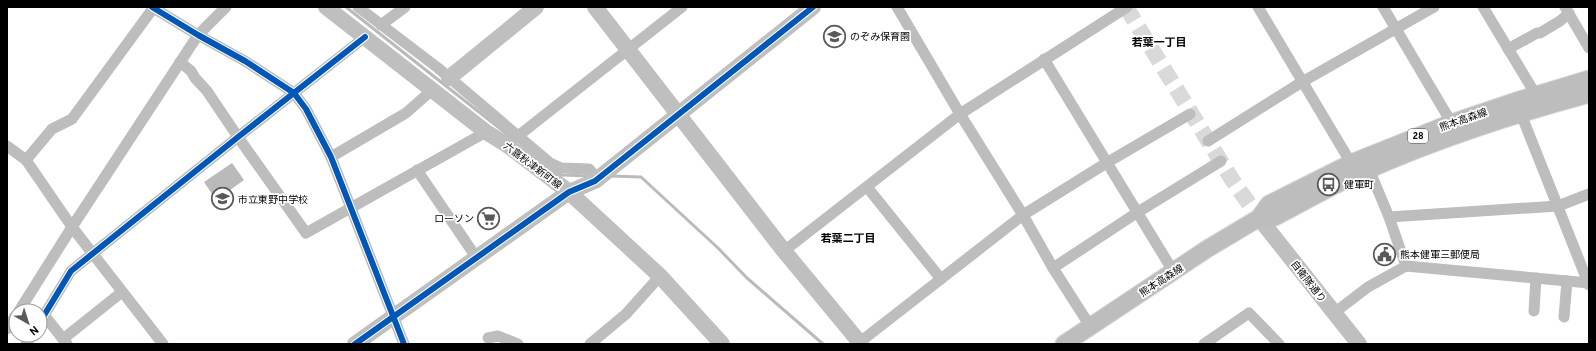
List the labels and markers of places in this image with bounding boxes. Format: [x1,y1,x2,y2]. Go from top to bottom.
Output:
school or university icon: のぞみ保育園 [822,23,848,49]
place label: のぞみ保育園 [850,31,910,44]
bus stop icon: 健軍町 [1316,171,1342,197]
place label: 健軍町 [1344,179,1374,192]
school or university icon: 市立東野中学校 [210,186,236,212]
place label: 市立東野中学校 [238,194,308,207]
supermarket icon: ローソン [476,205,502,231]
place label: ローソン [434,213,474,226]
public building icon: 熊本健軍三郵便局 [1372,241,1398,267]
place label: 熊本健軍三郵便局 [1400,249,1480,262]

